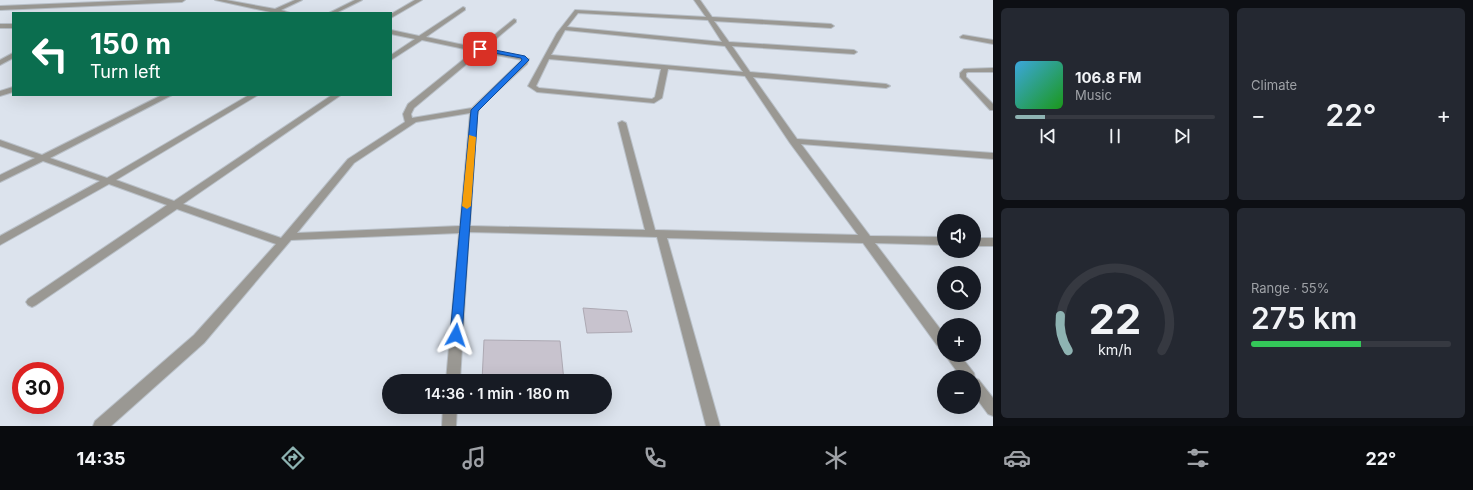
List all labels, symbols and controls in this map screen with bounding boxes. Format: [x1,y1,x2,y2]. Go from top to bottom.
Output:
text: 150 m [90,27,171,61]
icon: left [24,28,76,80]
pin [463,32,497,66]
icon: arrive [469,38,491,60]
text: Turn left [90,61,160,82]
text: 106.8 FM [1075,68,1142,87]
text: Climate [1251,77,1297,93]
text: Music [1075,87,1112,103]
text: 22° [1325,97,1377,133]
text: − [1251,102,1266,128]
text: + [1436,102,1451,128]
icon: previous [1037,125,1059,147]
icon: pause [1104,125,1126,147]
icon: next [1171,125,1193,147]
map controls [937,214,981,414]
button: sound [937,214,981,258]
button: search [937,266,981,310]
text: Range · 55% [1251,280,1329,296]
text: 22 [1089,294,1141,344]
text: 275 km [1251,300,1357,336]
position arrow [435,314,477,356]
button: + [937,318,981,362]
text: km/h [1098,341,1132,358]
speed limit sign: 30 [12,362,64,414]
button: − [937,370,981,414]
text: 14:36 · 1 min · 180 m [425,384,569,403]
icon: directions [279,444,307,472]
icon: music [460,444,488,472]
icon: phone [641,444,669,472]
icon: climate [822,444,850,472]
icon: car [1003,444,1031,472]
icon: filters [1184,444,1212,472]
text: 14:35 [77,448,126,469]
text: 22° [1365,448,1396,469]

